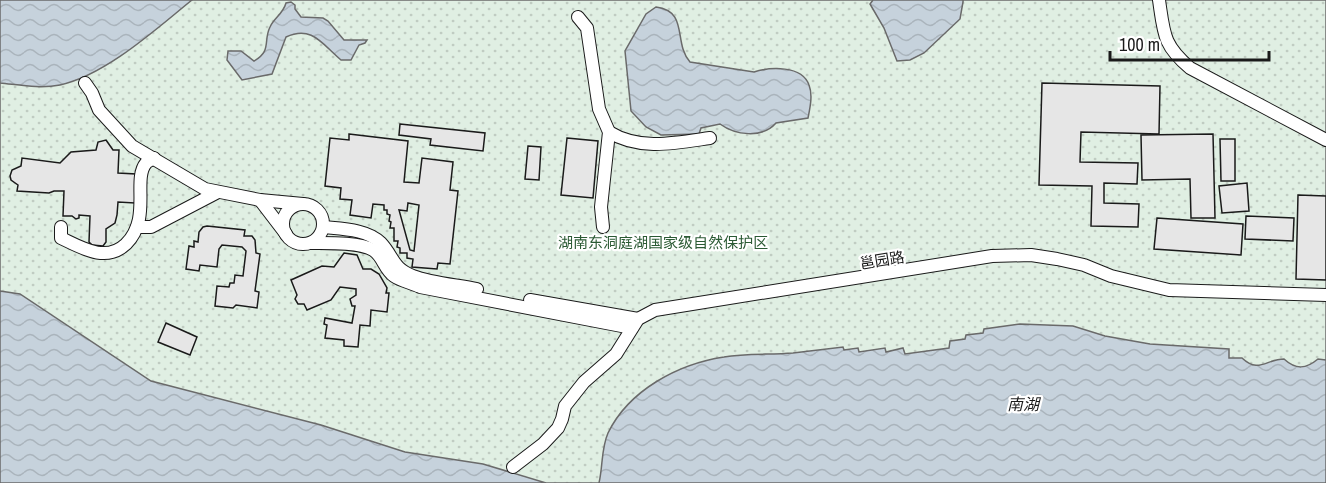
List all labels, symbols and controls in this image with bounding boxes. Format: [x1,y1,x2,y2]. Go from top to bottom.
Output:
scale bar [1110,24,1269,62]
text: 100 m [1119,32,1160,57]
park label: 湖南东洞庭湖国家级自然保护区 [558,232,768,253]
street label: 邕园路 [858,246,906,274]
water label: 南湖 [1007,393,1042,415]

